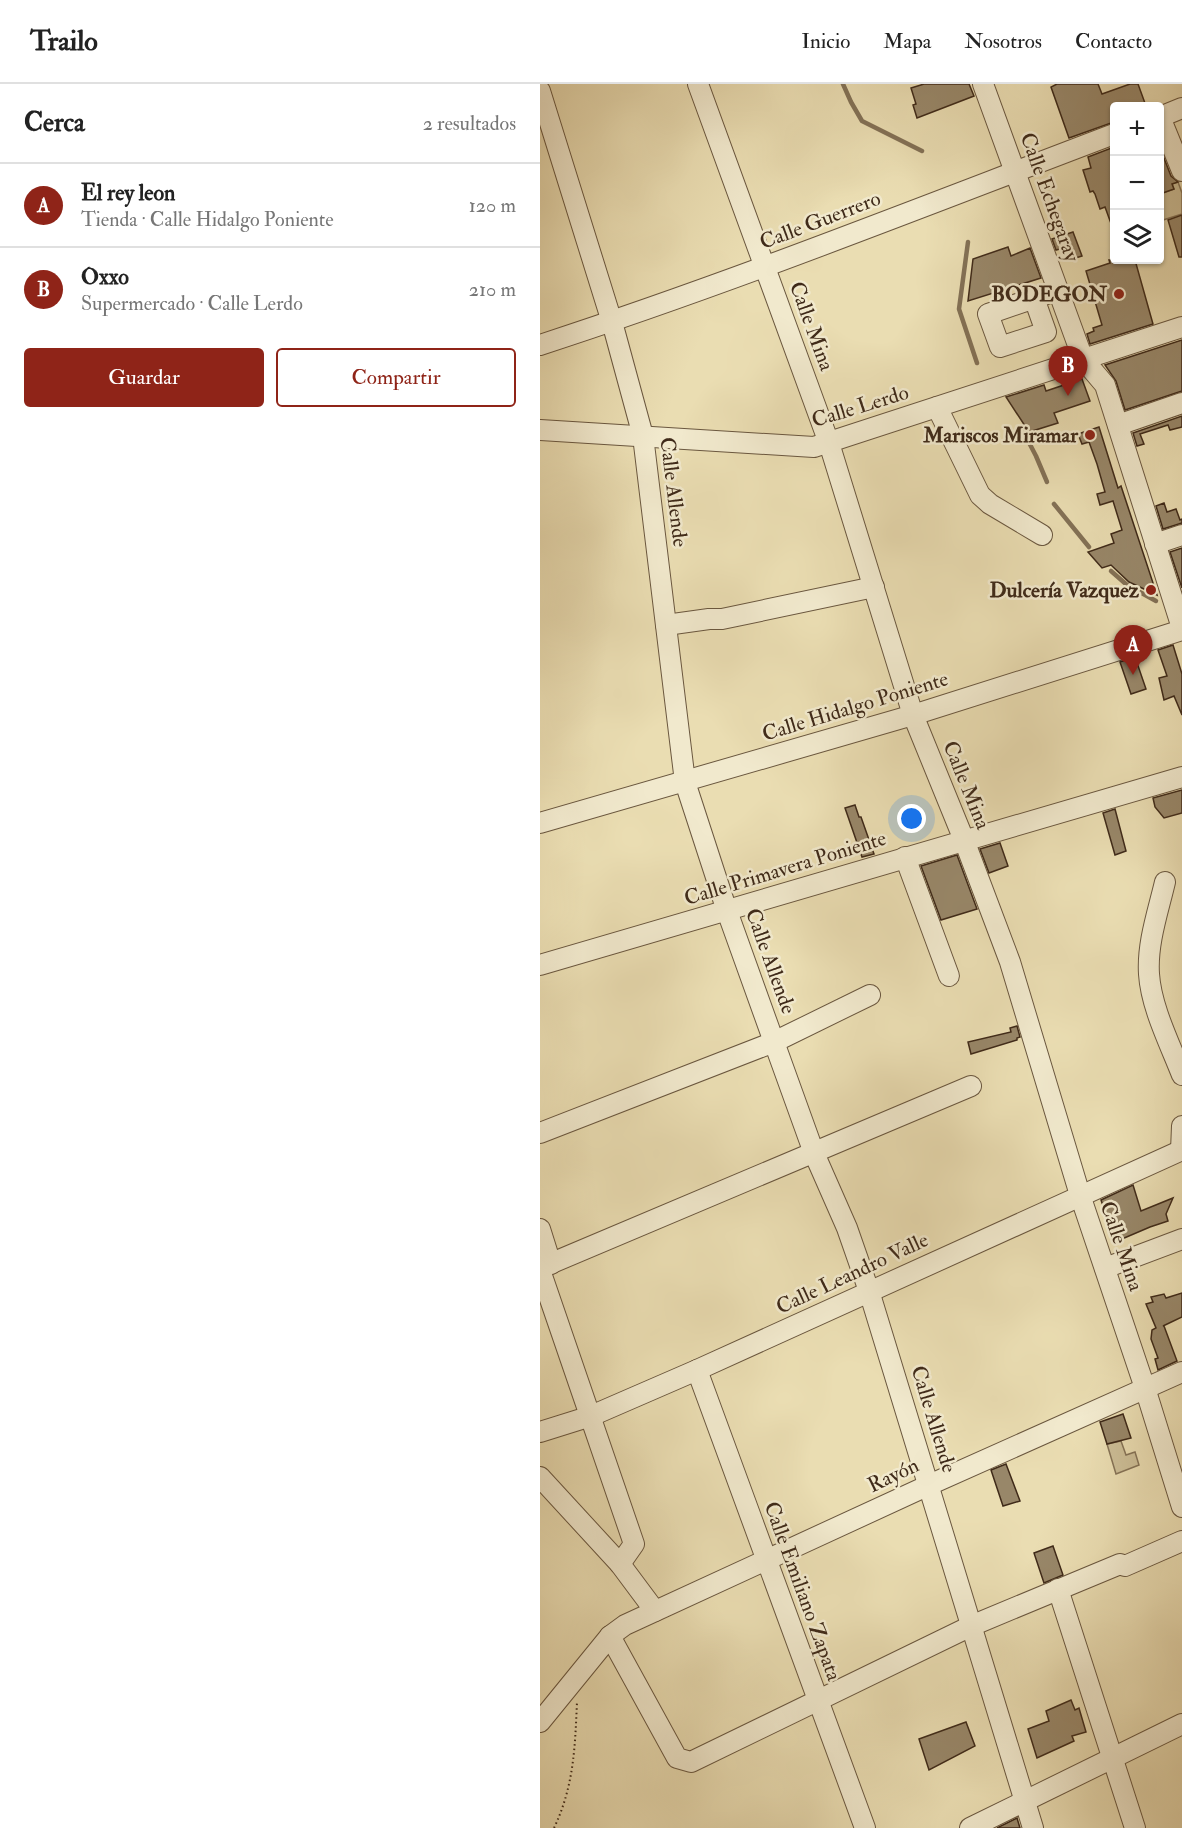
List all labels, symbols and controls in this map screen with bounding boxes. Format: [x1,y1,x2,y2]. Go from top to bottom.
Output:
text: Trailo [30,24,98,59]
text: Inicio [801,28,850,55]
text: Mapa [883,28,931,55]
text: Nosotros [964,28,1042,55]
text: Contacto [1075,28,1152,55]
map controls [1110,102,1164,264]
button: + [1110,102,1164,156]
text: Cerca [24,107,85,139]
text: 2 resultados [423,111,516,136]
street label: Calle Echegaray [1014,129,1086,266]
button: − [1110,156,1164,210]
text: El rey leon [81,179,175,207]
street label: Calle Guerrero [756,185,884,256]
text: A [37,193,50,218]
text: 120 m [469,193,516,218]
text: Tienda · Calle Hidalgo Poniente [81,207,334,232]
button: layers [1110,210,1164,264]
text: Oxxo [81,263,129,291]
text: B [37,277,50,302]
text: 210 m [469,277,516,302]
street label: Calle Mina [783,278,840,375]
place label: BODEGON [991,281,1108,308]
marker: BODEGON [1112,287,1126,301]
text: Supermercado · Calle Lerdo [81,291,303,316]
pin: B [1048,346,1088,396]
button: Guardar [24,348,264,407]
button: Compartir [276,348,516,407]
street label: Calle Lerdo [808,379,912,434]
place label: Mariscos Miramar [922,422,1079,449]
marker: Mariscos Miramar [1083,428,1097,442]
street label: Calle Allende [653,436,694,549]
place label: Dulcería Vazquez [989,577,1140,604]
marker: Dulcería Vazquez [1144,583,1158,597]
pin: A [1114,626,1152,675]
street label: Calle Hidalgo Poniente [759,665,952,748]
street label: Calle Mina [937,737,997,834]
your location [897,804,926,833]
street label: Calle Primavera Poniente [681,825,890,912]
street label: Calle Allende [739,905,802,1018]
street label: Calle Mina [1094,1198,1150,1295]
street label: Calle Leandro Valle [772,1226,933,1321]
street label: Calle Allende [904,1362,963,1476]
street label: Rayón [863,1452,923,1499]
street label: Calle Emiliano Zapata [758,1498,848,1685]

